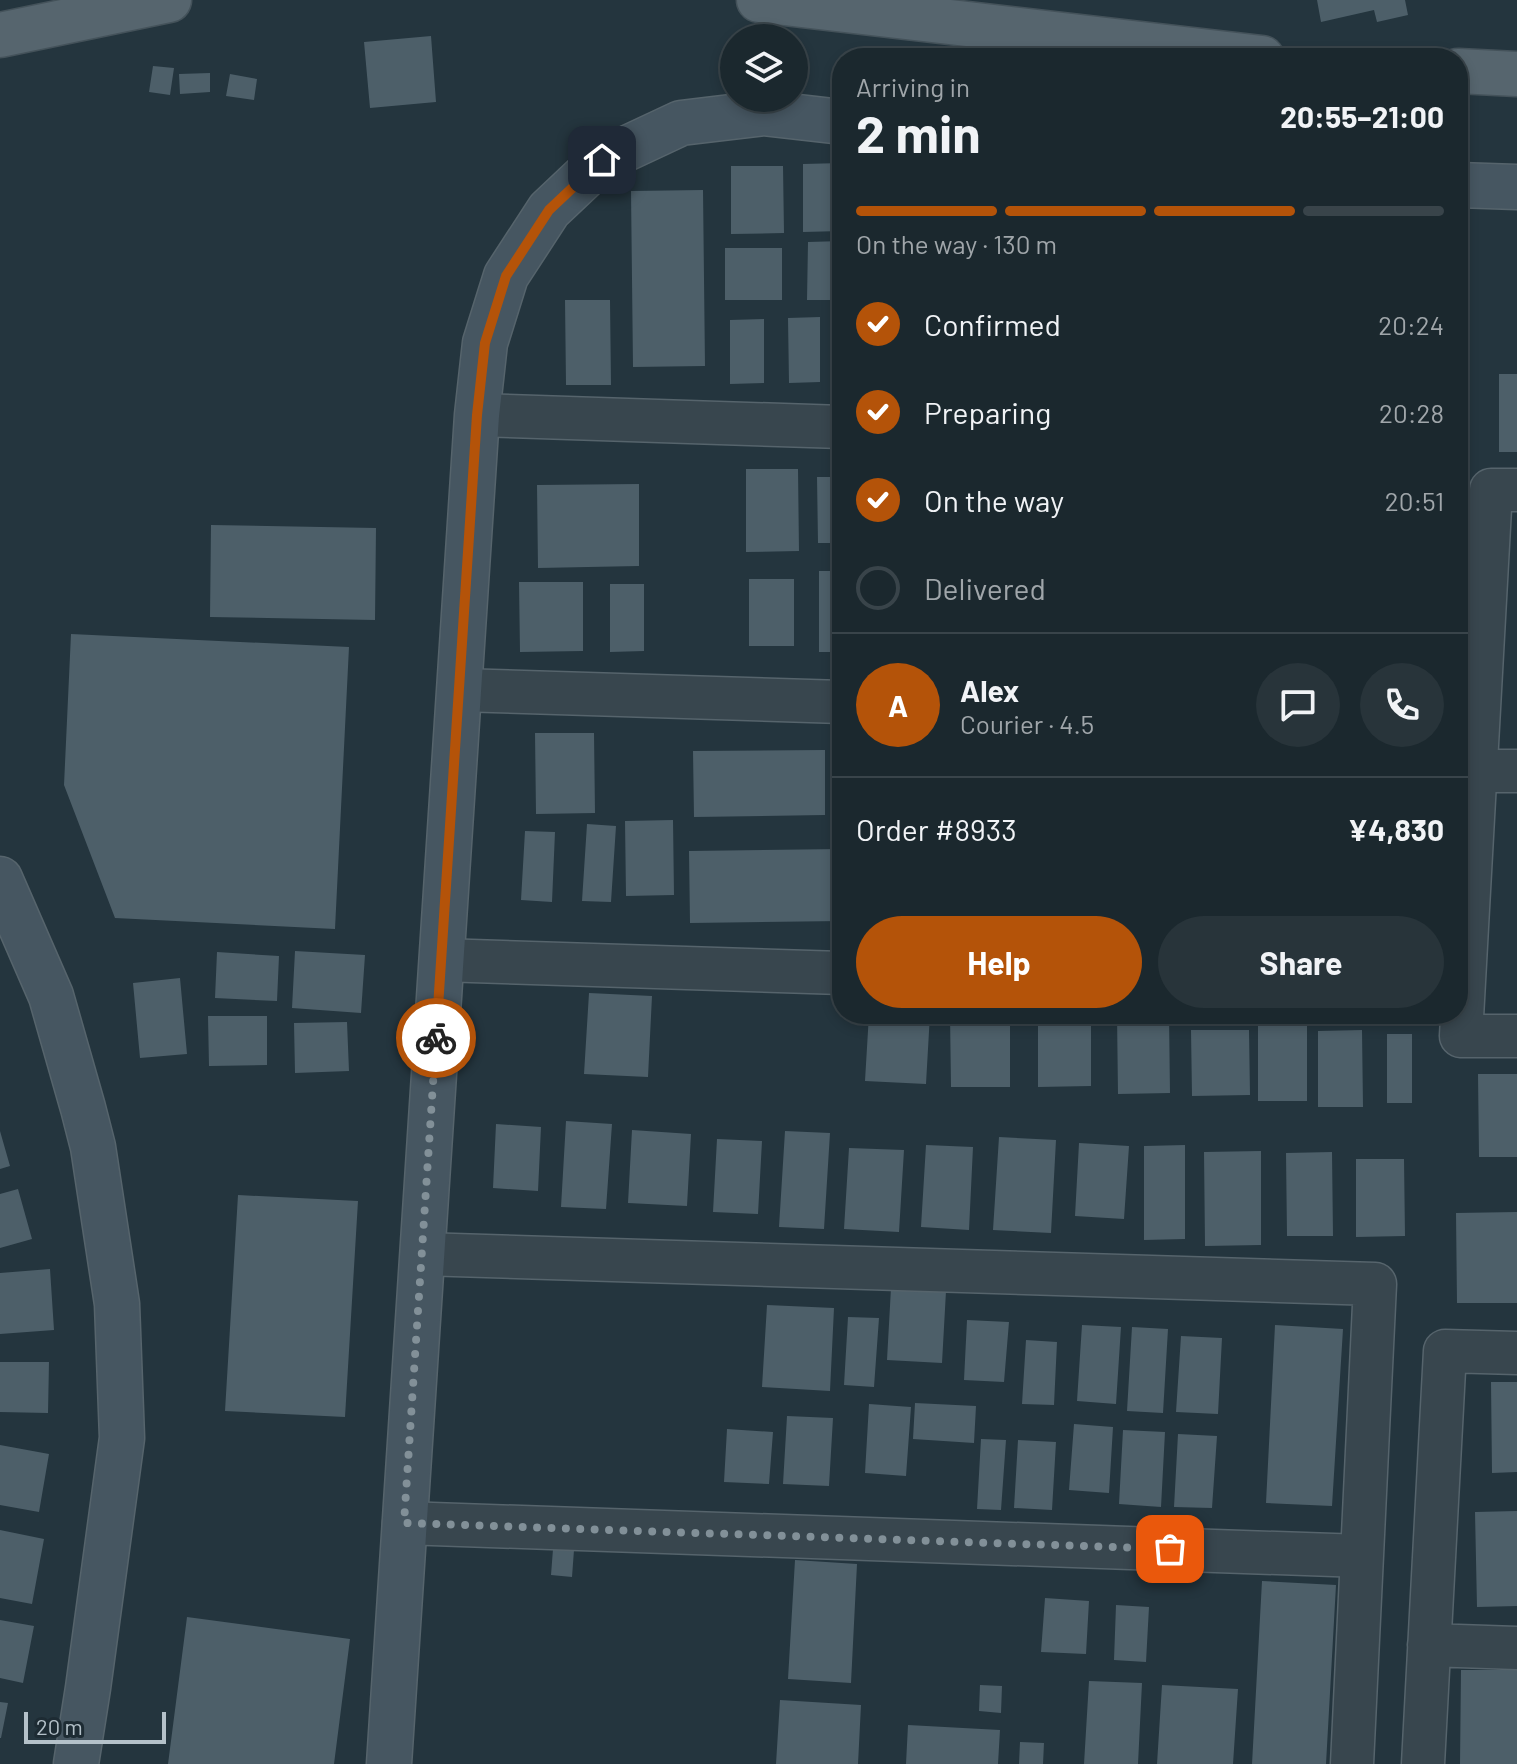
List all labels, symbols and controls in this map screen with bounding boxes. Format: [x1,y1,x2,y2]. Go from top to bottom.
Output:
map controls [720,24,808,112]
button: layers [720,24,808,112]
text: Arriving in [856,71,970,102]
text: 20:55–21:00 [1280,98,1444,134]
text: 2 min [856,101,981,163]
pin [568,126,636,194]
icon: home [580,138,624,182]
text: On the way · 130 m [856,228,1057,259]
icon: check [856,302,900,346]
text: Confirmed [924,306,1061,342]
text: 20:24 [1378,309,1444,340]
icon: check [856,390,900,434]
text: Preparing [924,394,1051,430]
text: 20:28 [1379,397,1444,428]
icon: check [856,478,900,522]
text: On the way [924,482,1064,518]
text: 20:51 [1385,485,1444,516]
text: Delivered [924,570,1046,606]
button: chat [1256,663,1340,747]
button: phone [1360,663,1444,747]
text: Alex [960,672,1019,708]
text: A [888,687,908,723]
text: Courier · 4.5 [960,708,1094,739]
text: Order #8933 [856,811,1017,847]
text: ¥4,830 [1348,811,1444,847]
button: Help [856,916,1142,1008]
button: Share [1158,916,1444,1008]
courier [396,998,476,1078]
icon: bike [414,1016,458,1060]
pin [1136,1515,1204,1583]
icon: bag [1148,1527,1192,1571]
scale bar [24,1708,166,1744]
text: 20 m [36,1713,83,1739]

